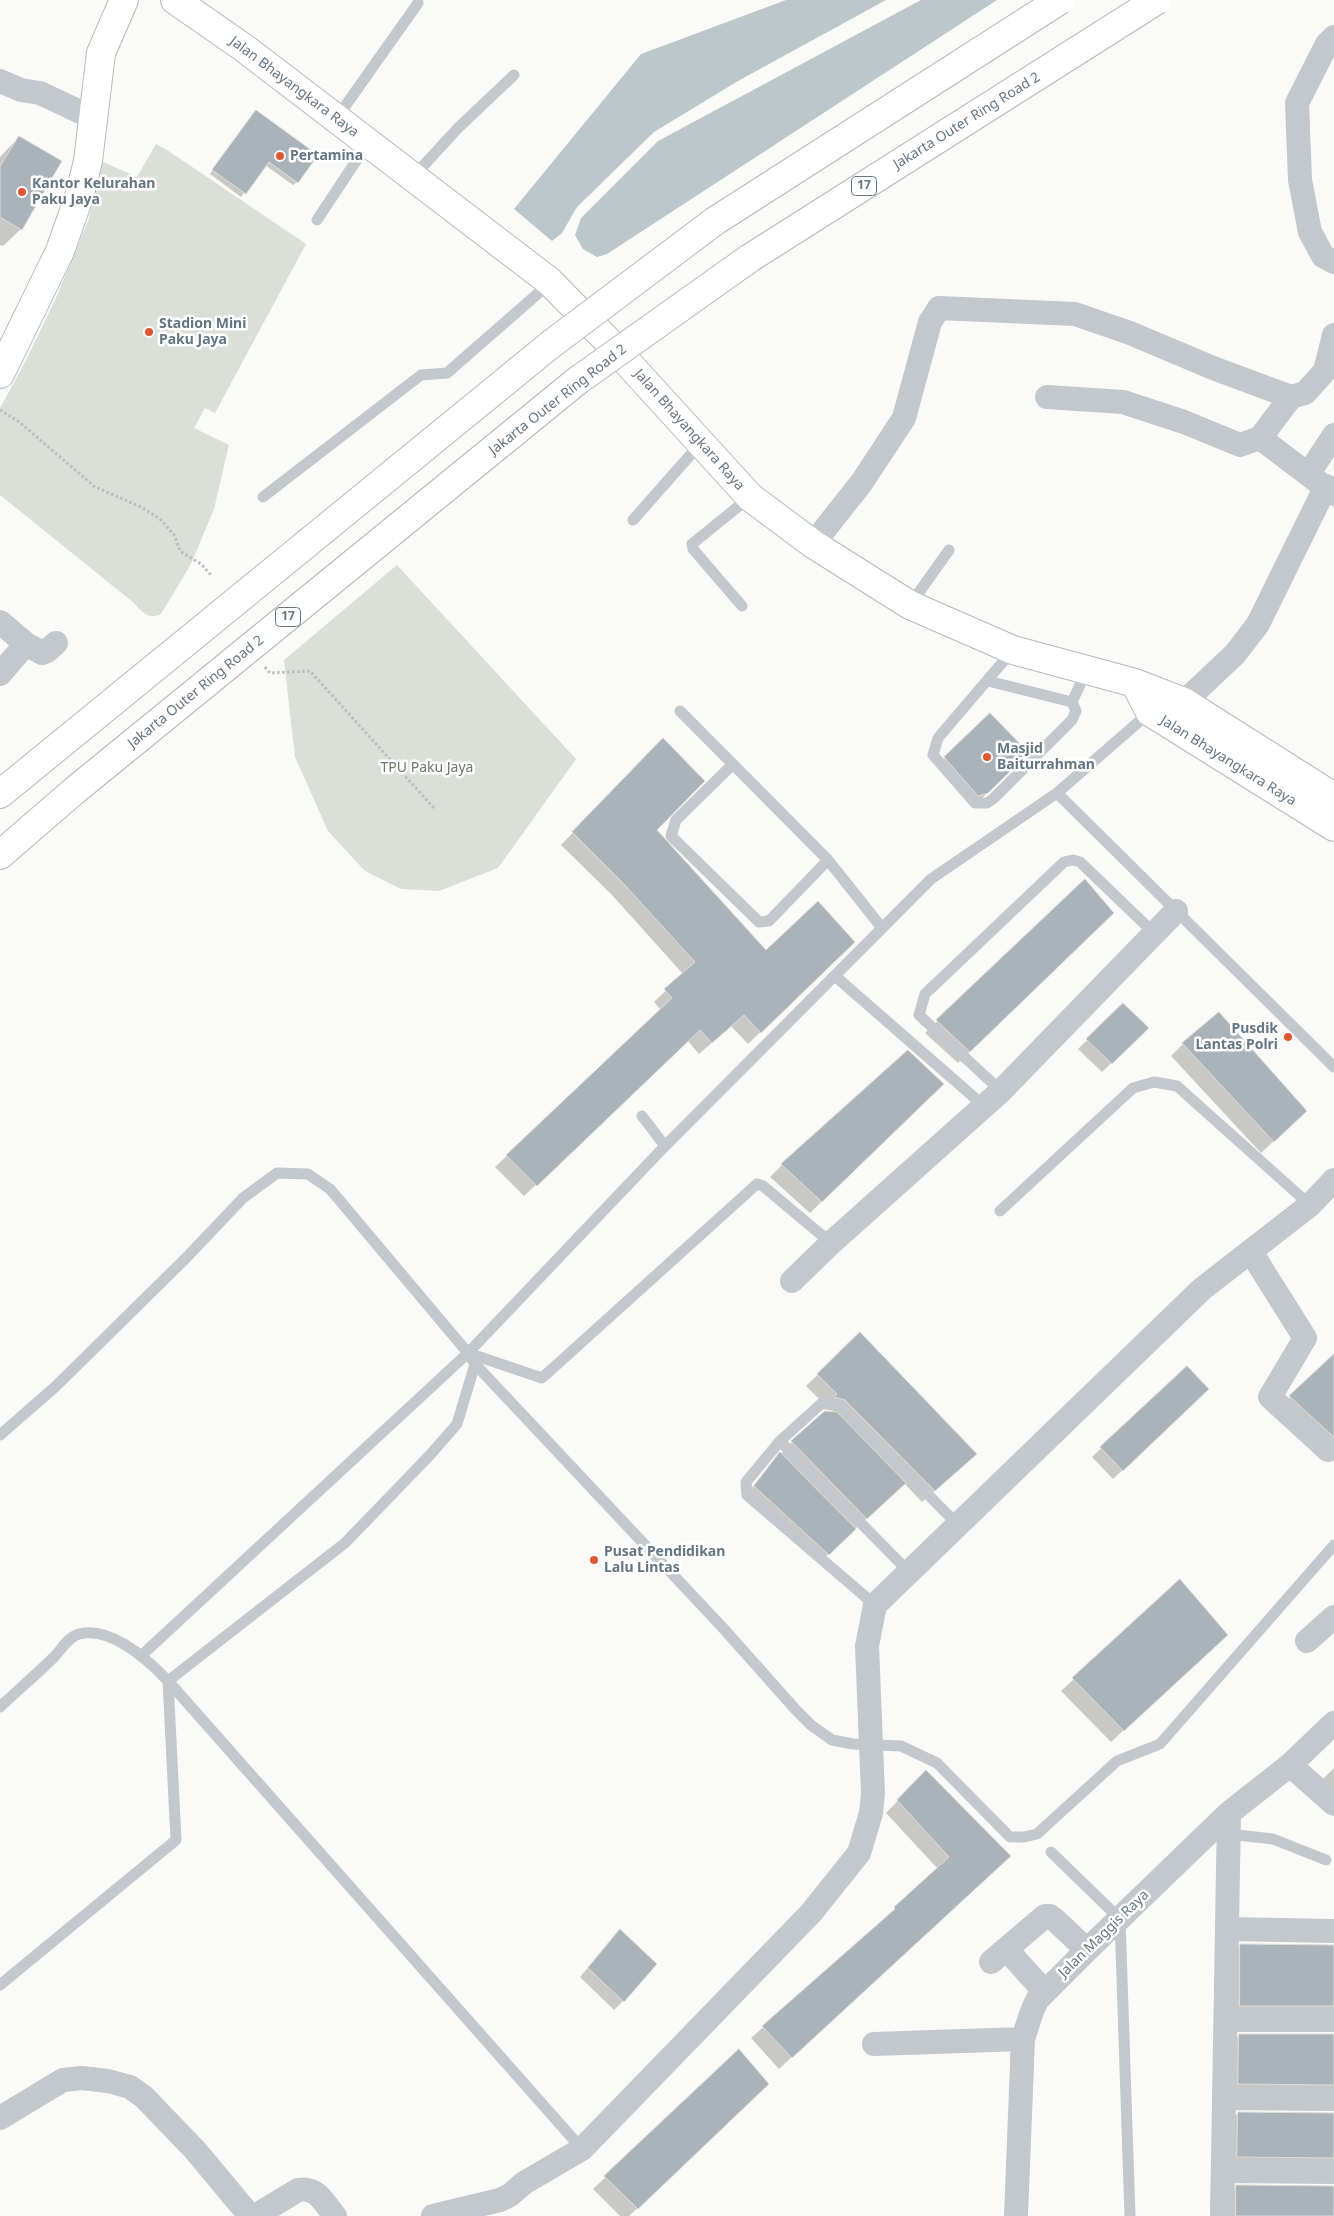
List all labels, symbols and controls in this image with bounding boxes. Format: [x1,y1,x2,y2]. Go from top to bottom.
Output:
street label: Jalan Bhayangkara Raya [226,33,362,141]
street label: Jakarta Outer Ring Road 2 [891,69,1043,173]
place label: Pertamina [290,148,363,164]
marker: Pertamina [274,150,286,162]
place label: Kantor Kelurahan Paku Jaya [32,176,155,208]
road number: 17 [852,177,876,196]
marker: Kantor Kelurahan Paku Jaya [16,186,28,198]
place label: Stadion Mini Paku Jaya [159,316,246,348]
marker: Stadion Mini Paku Jaya [143,326,155,338]
street label: Jakarta Outer Ring Road 2 [486,341,630,459]
street label: Jalan Bhayangkara Raya [630,366,748,494]
road number: 17 [276,608,300,626]
street label: Jakarta Outer Ring Road 2 [125,632,267,752]
street label: Jalan Bhayangkara Raya [1157,712,1299,810]
place label: Masjid Baiturrahman [997,741,1095,774]
marker: Masjid Baiturrahman [981,751,993,763]
park label: TPU Paku Jaya [381,760,473,776]
place label: Pusdik Lantas Polri [1195,1021,1278,1054]
marker: Pusdik Lantas Polri [1282,1031,1294,1043]
place label: Pusat Pendidikan Lalu Lintas [604,1544,725,1576]
marker: Pusat Pendidikan Lalu Lintas [588,1554,600,1566]
street label: Jalan Maggis Raya [1055,1887,1153,1981]

